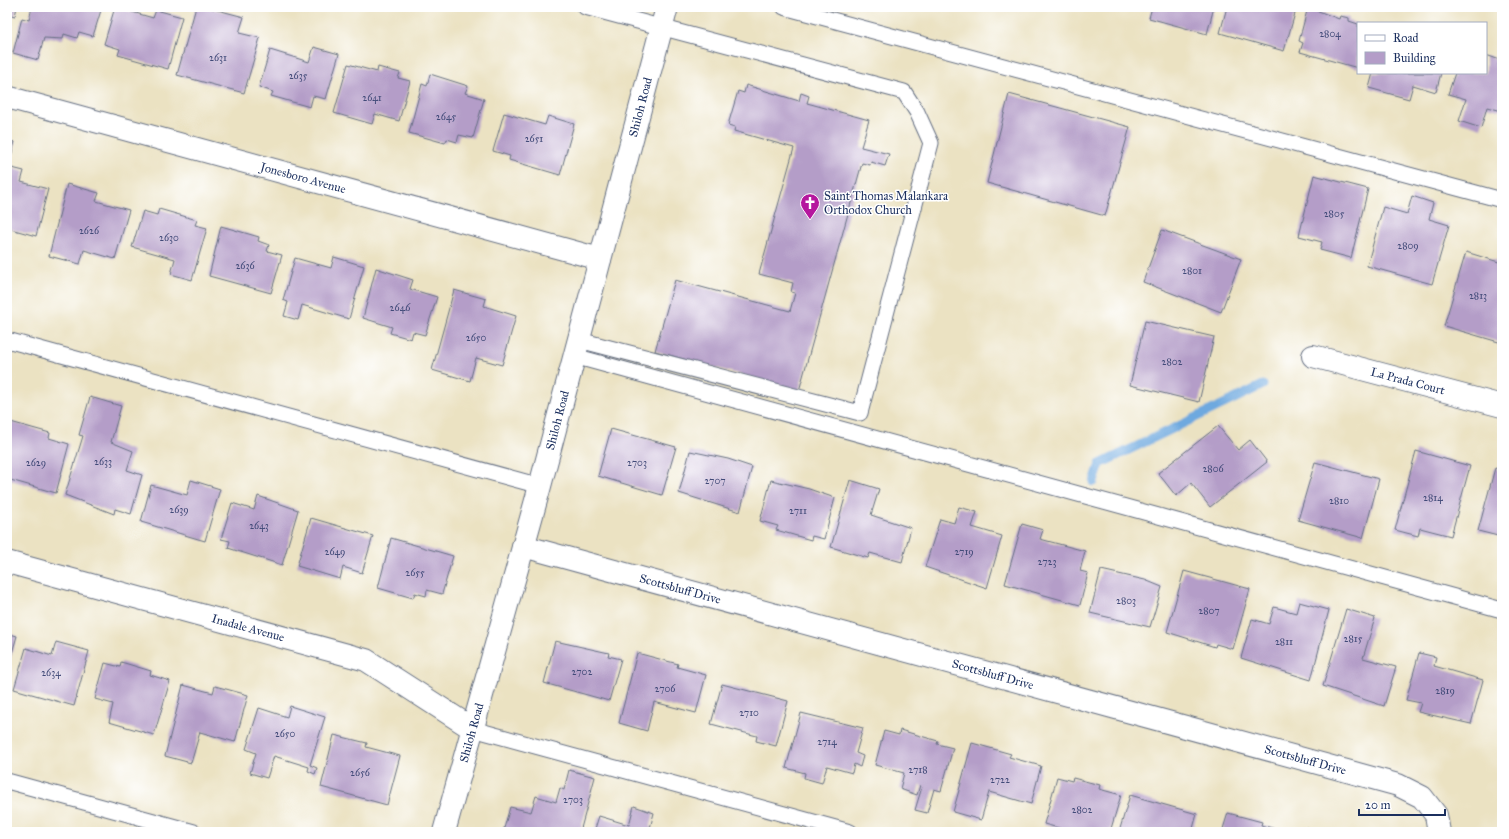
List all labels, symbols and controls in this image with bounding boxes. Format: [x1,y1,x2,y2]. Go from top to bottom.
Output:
legend [1357,22,1487,74]
house number: 2804 [1319,28,1341,40]
text: Road [1393,31,1419,45]
text: Building [1393,51,1436,66]
house number: 2631 [209,52,227,64]
house number: 2635 [289,70,308,82]
street label: Shiloh Road [626,76,655,138]
house number: 2641 [362,92,382,104]
house number: 2645 [436,111,456,123]
house number: 2651 [525,133,543,145]
street label: Jonesboro Avenue [257,159,347,196]
place label: Saint Thomas Malankara Orthodox Church [824,189,949,217]
church icon: Saint Thomas Malankara Orthodox Church [799,192,821,220]
house number: 2805 [1324,208,1345,220]
house number: 2626 [79,225,100,237]
house number: 2630 [159,232,179,244]
house number: 2809 [1397,240,1419,252]
house number: 2636 [235,260,255,272]
house number: 2801 [1182,265,1202,277]
house number: 2813 [1469,290,1487,302]
house number: 2646 [390,302,411,314]
house number: 2650 [466,332,486,344]
house number: 2802 [1161,356,1183,368]
street label: La Prada Court [1369,365,1447,398]
street label: Shiloh Road [543,389,572,452]
house number: 2633 [94,456,112,468]
house number: 2629 [26,457,46,469]
house number: 2703 [627,457,647,469]
house number: 2806 [1202,463,1224,475]
house number: 2707 [704,475,726,487]
house number: 2814 [1423,492,1443,504]
house number: 2810 [1329,495,1349,507]
house number: 2639 [169,504,189,516]
house number: 2711 [789,505,807,517]
house number: 2643 [249,520,269,532]
house number: 2649 [324,546,346,558]
house number: 2719 [954,546,974,558]
house number: 2723 [1038,556,1056,568]
house number: 2655 [405,567,425,579]
street label: Scottsbluff Drive [638,571,723,607]
house number: 2803 [1116,595,1136,607]
house number: 2807 [1198,605,1220,617]
street label: Inadale Avenue [210,611,286,644]
house number: 2815 [1344,633,1363,645]
house number: 2811 [1275,636,1293,648]
street label: Scottsbluff Drive [950,657,1035,692]
house number: 2702 [572,666,592,678]
house number: 2634 [41,667,61,679]
house number: 2706 [655,683,676,695]
house number: 2819 [1435,685,1455,697]
street label: Shiloh Road [457,701,486,764]
house number: 2710 [739,707,759,719]
house number: 2650 [275,728,295,740]
house number: 2714 [817,736,837,748]
street label: Scottsbluff Drive [1263,742,1348,777]
house number: 2718 [908,764,928,776]
house number: 2656 [350,767,371,779]
house number: 2722 [990,774,1010,786]
scale bar [1359,791,1445,817]
house number: 2703 [563,794,583,806]
text: 20 m [1365,798,1391,812]
house number: 2802 [1071,804,1093,816]

